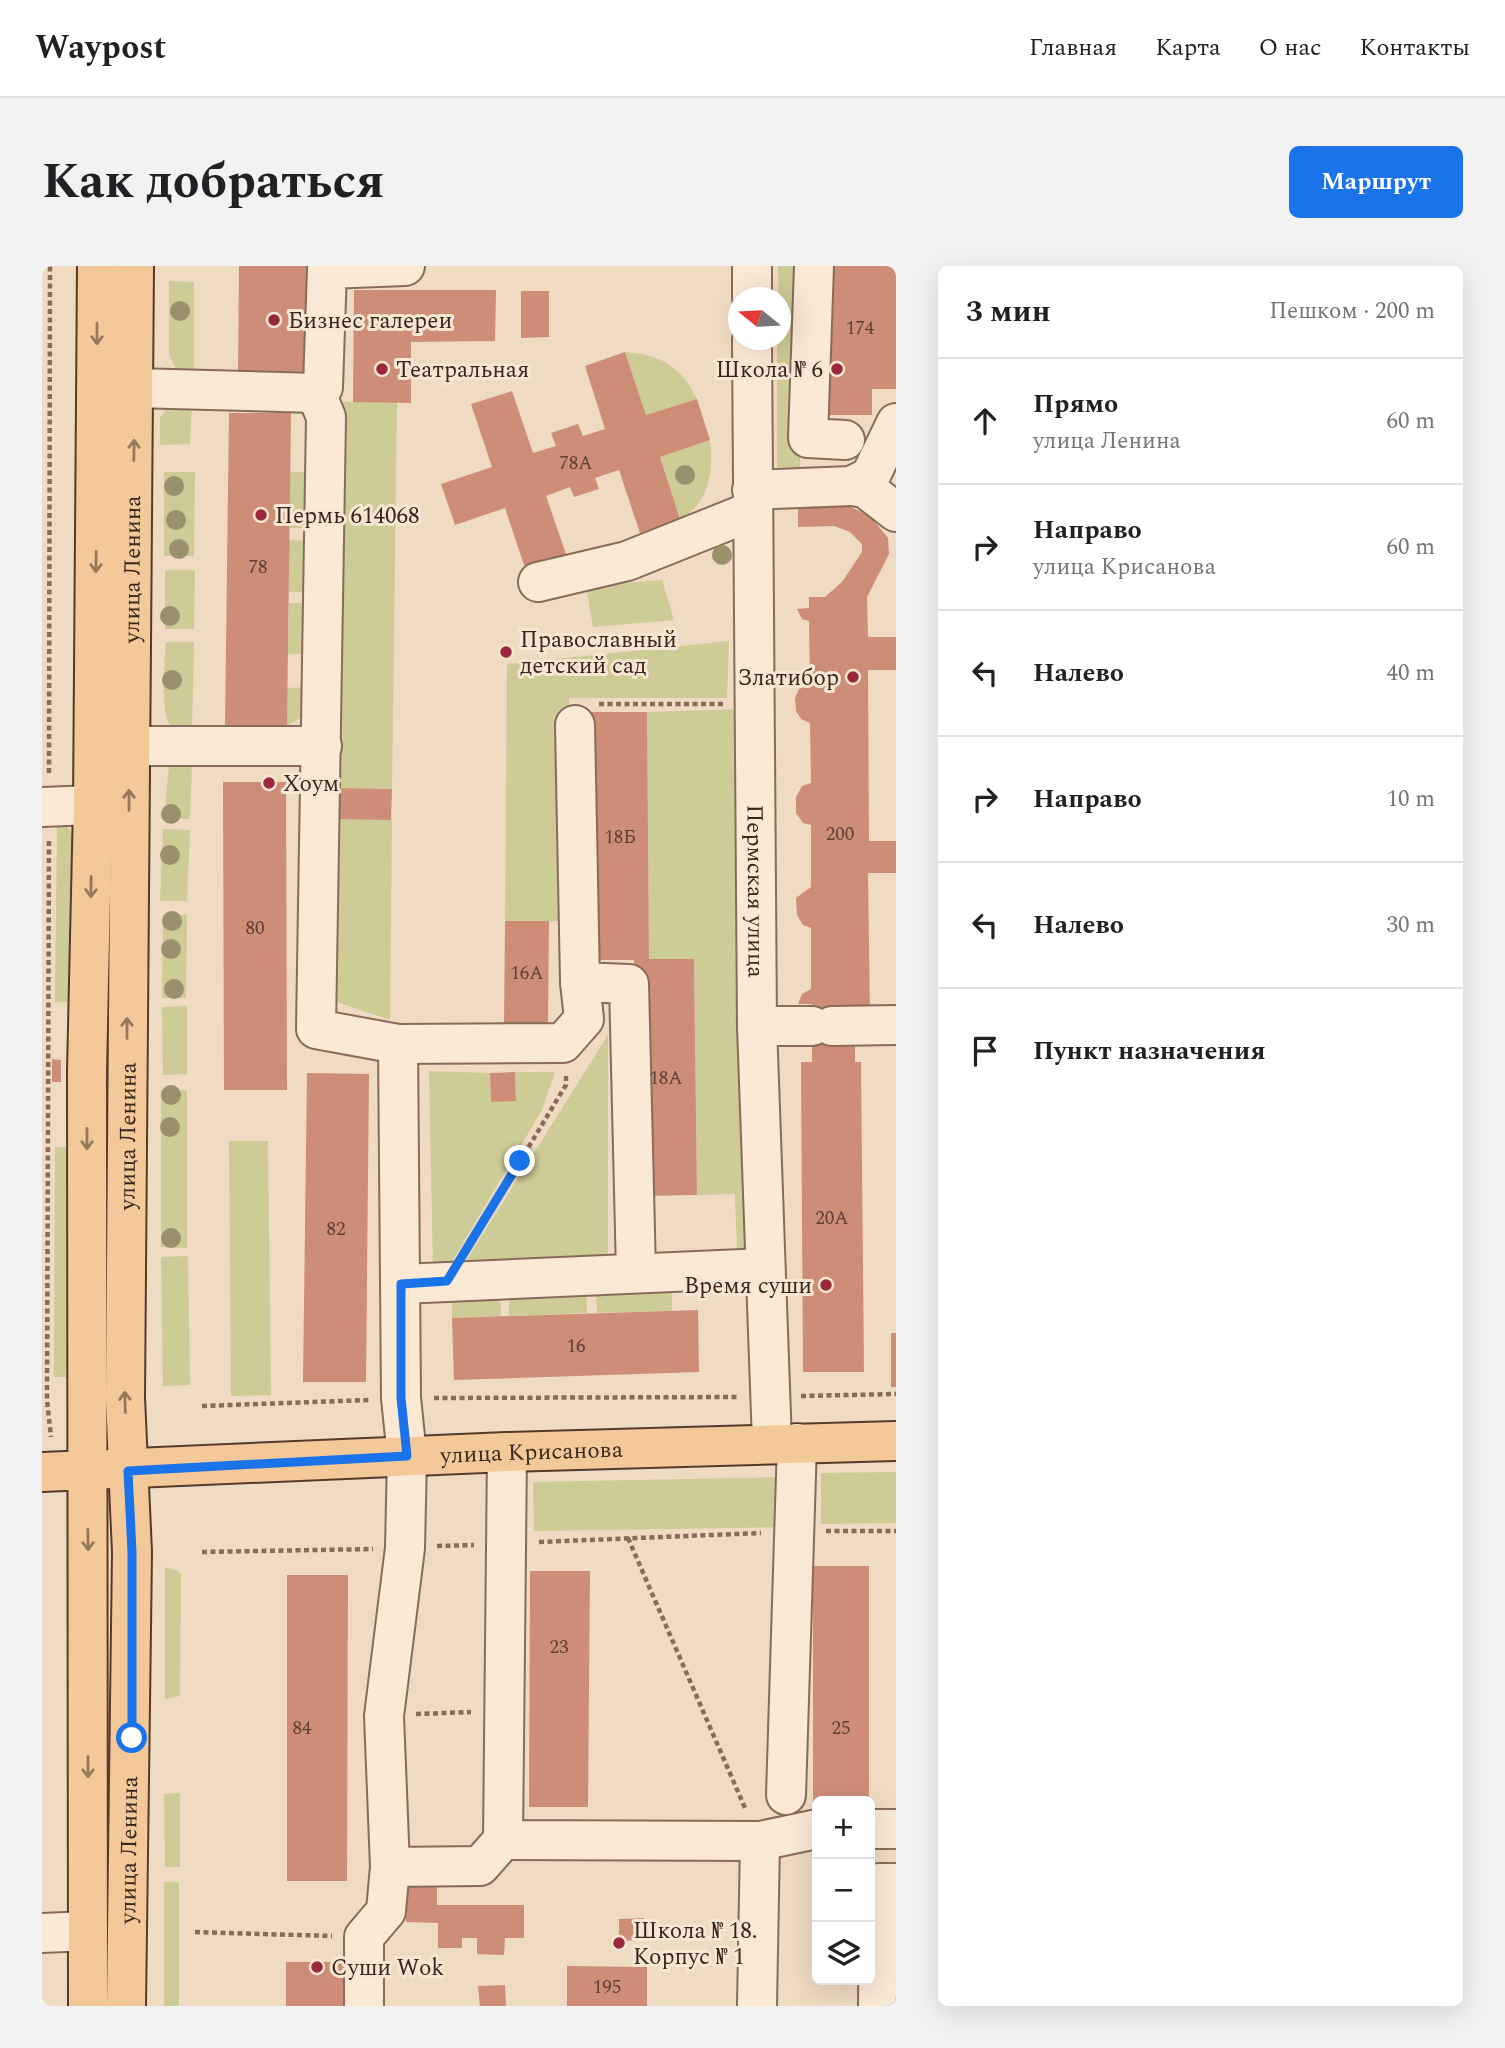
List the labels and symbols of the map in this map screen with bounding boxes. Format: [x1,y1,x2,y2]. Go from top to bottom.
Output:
north arrow [728,287,791,350]
place label: Бизнес галереи [288,304,452,339]
marker: Бизнес галереи [266,312,282,328]
house number: 174 [846,314,875,343]
one-way arrow [90,322,104,345]
place label: Театральная [396,353,529,388]
place label: Школа № 6 [716,353,823,388]
marker: Театральная [374,361,390,377]
marker: Школа № 6 [829,361,845,377]
one-way arrow [127,439,140,462]
house number: 78А [559,449,593,478]
street label: улица Ленина [115,495,151,644]
place label: Пермь 614068 [275,499,420,534]
marker: Пермь 614068 [253,507,269,523]
one-way arrow [89,550,103,573]
house number: 78 [248,553,268,582]
place label: Православный детский сад [520,623,677,684]
marker: Православный детский сад [498,644,514,660]
place label: Златибор [738,661,839,696]
marker: Златибор [845,669,861,685]
place label: Хоум [283,767,339,802]
marker: Хоум [261,775,277,791]
one-way arrow [122,789,136,812]
street label: Пермская улица [736,804,773,978]
house number: 200 [826,820,854,849]
house number: 18Б [604,823,636,852]
one-way arrow [85,875,98,898]
house number: 80 [245,914,265,943]
house number: 16А [510,959,544,988]
one-way arrow [120,1017,134,1040]
street label: улица Ленина [110,1062,147,1211]
house number: 18А [649,1064,683,1093]
one-way arrow [80,1127,94,1150]
route end [504,1145,535,1176]
house number: 20А [815,1204,849,1233]
house number: 82 [326,1215,346,1244]
place label: Время суши [684,1269,812,1304]
marker: Время суши [818,1277,834,1293]
house number: 16 [566,1332,586,1361]
one-way arrow [118,1391,132,1414]
street label: улица Крисанова [438,1433,624,1474]
one-way arrow [81,1528,95,1551]
house number: 23 [549,1633,569,1662]
house number: 84 [292,1714,312,1743]
house number: 25 [831,1714,851,1743]
route start [116,1722,147,1753]
one-way arrow [81,1756,95,1779]
street label: улица Ленина [111,1776,148,1925]
place label: Школа № 18. Корпус № 1 [633,1914,758,1975]
marker: Школа № 18. Корпус № 1 [611,1935,627,1951]
place label: Суши Wok [331,1951,444,1986]
marker: Суши Wok [309,1959,325,1975]
house number: 195 [593,1973,621,2002]

